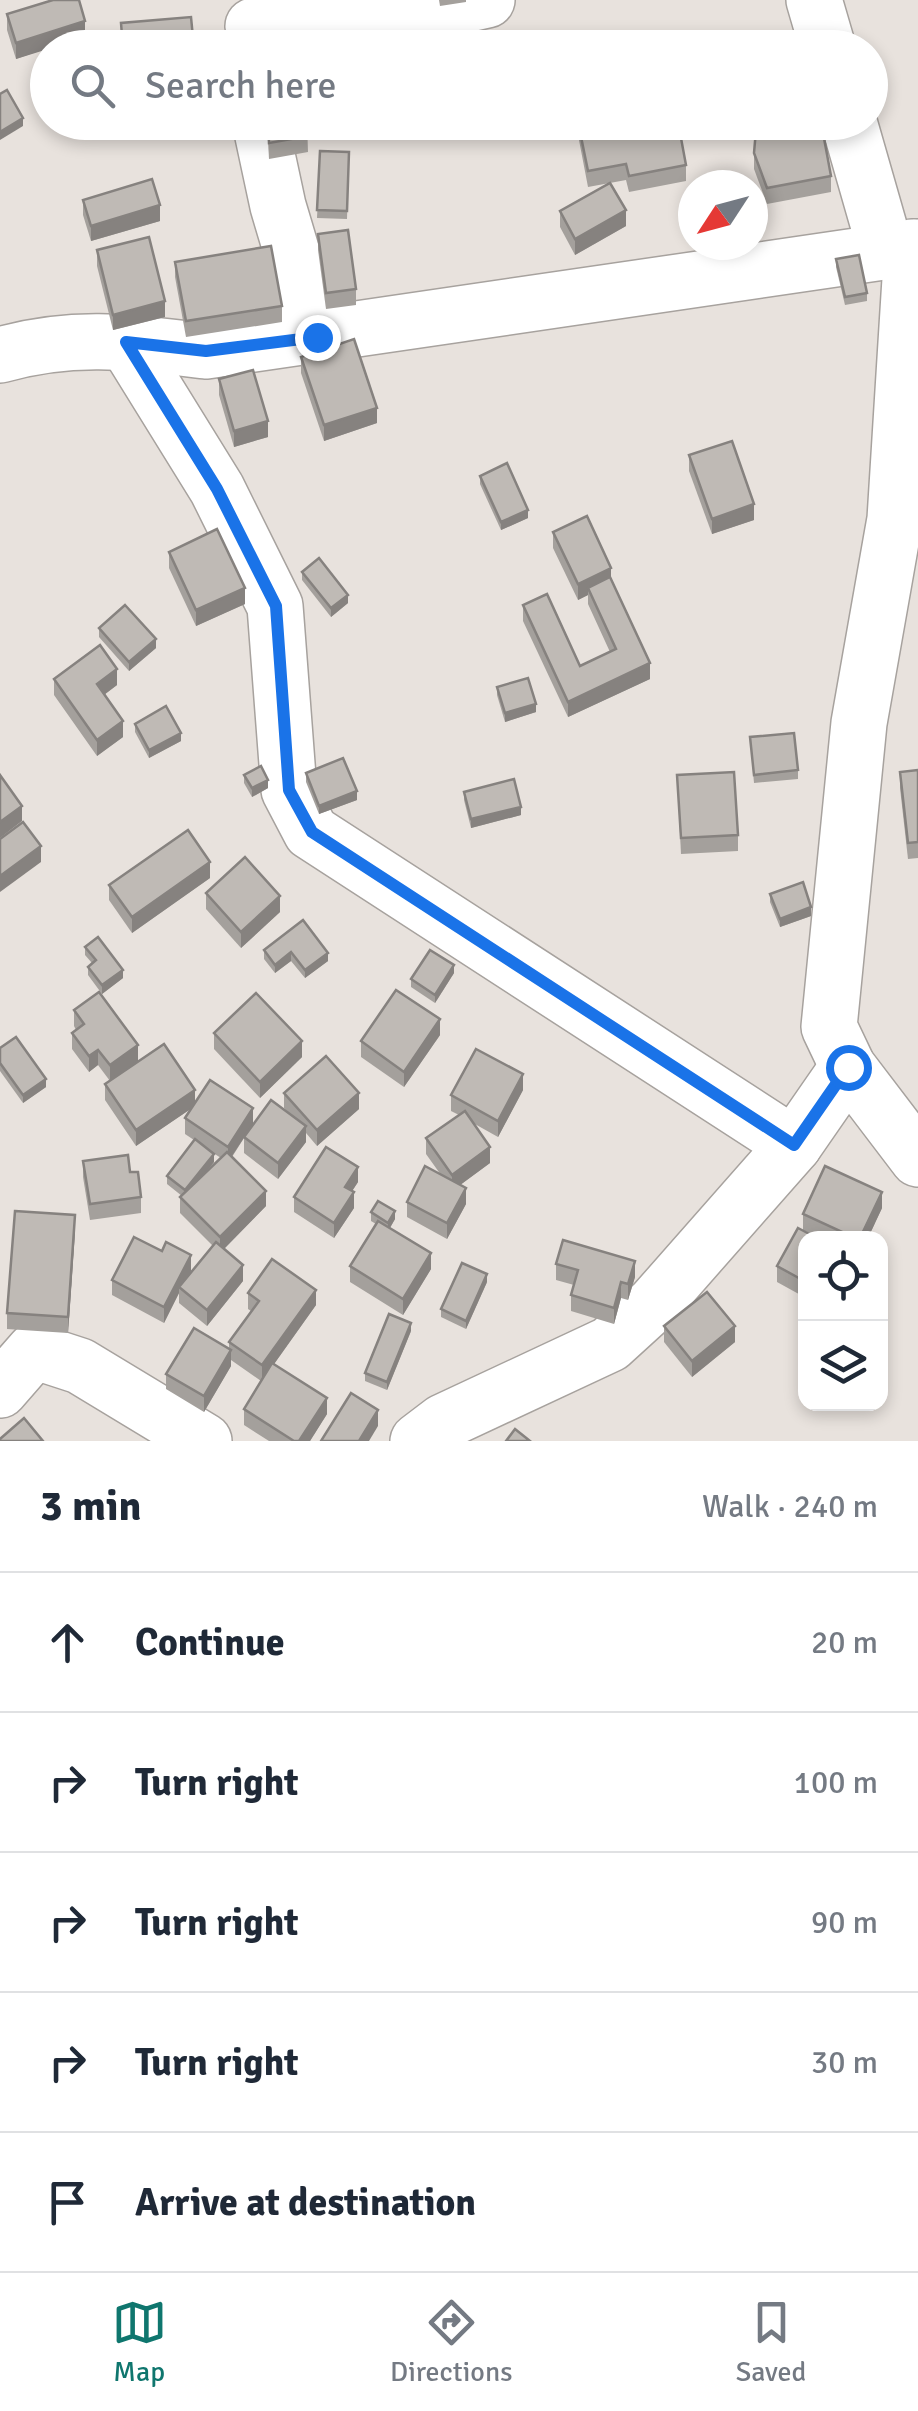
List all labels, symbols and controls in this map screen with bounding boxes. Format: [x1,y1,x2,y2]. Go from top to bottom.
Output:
search box [30,30,888,140]
icon: search [65,58,120,113]
text: Search here [145,62,337,109]
north arrow [678,170,768,260]
route end [295,315,341,361]
route start [826,1045,872,1091]
map controls [798,1231,888,1411]
button: locate [798,1231,888,1321]
button: layers [798,1321,888,1411]
text: 3 min [40,1481,141,1532]
text: Walk · 240 m [702,1487,878,1526]
icon: ahead [40,1615,95,1670]
text: Continue [135,1619,285,1666]
text: 20 m [811,1623,878,1662]
icon: right [40,1755,95,1810]
text: Turn right [135,1759,299,1806]
text: 100 m [794,1763,878,1802]
icon: right [40,1895,95,1950]
text: Turn right [135,1899,299,1946]
text: 90 m [811,1903,878,1942]
icon: right [40,2035,95,2090]
text: Turn right [135,2039,299,2086]
text: 30 m [811,2043,878,2082]
icon: arrive [40,2175,95,2230]
text: Arrive at destination [135,2179,476,2226]
tab: Map [112,2295,167,2389]
tab: Directions [390,2295,512,2389]
tab: Saved [736,2295,806,2389]

